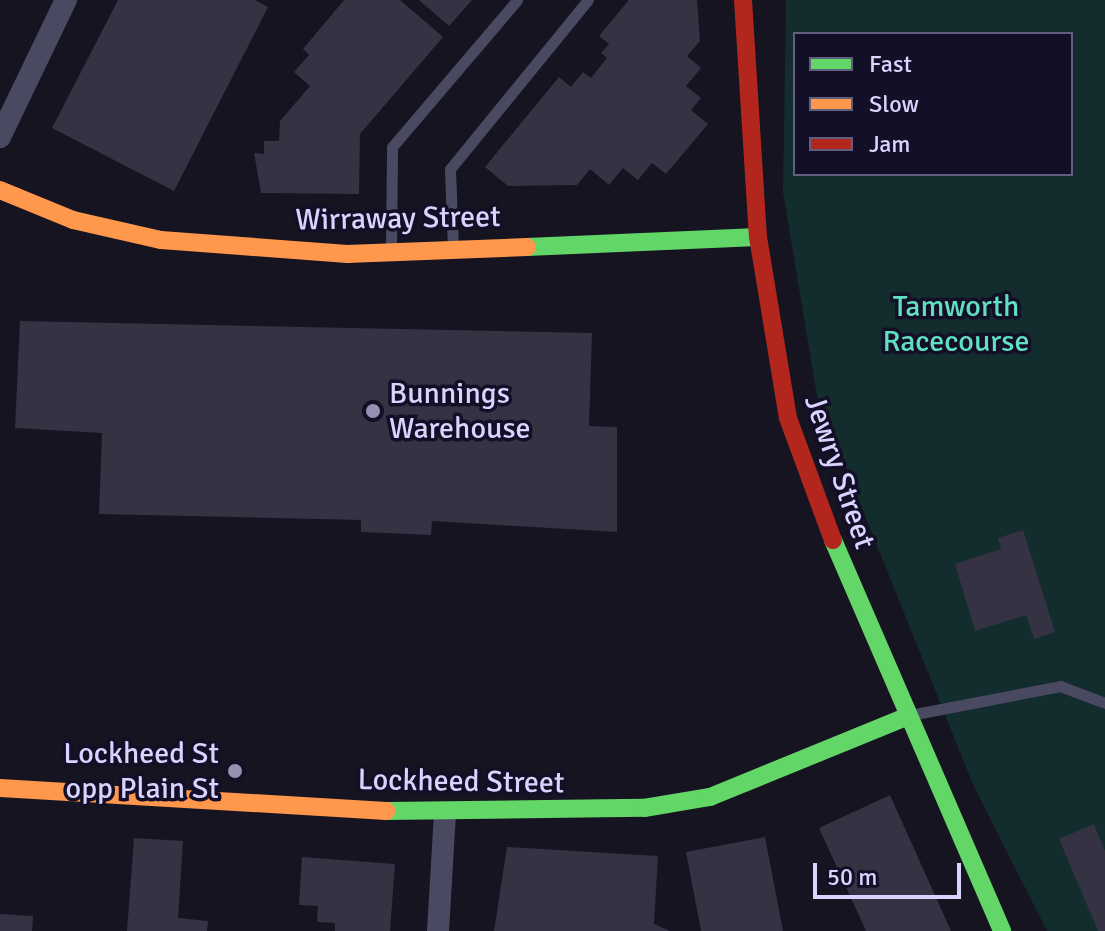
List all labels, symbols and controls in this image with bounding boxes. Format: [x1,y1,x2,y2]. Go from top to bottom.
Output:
legend [793,32,1073,176]
text: Fast [869,49,912,79]
text: Slow [869,89,919,119]
text: Jam [869,129,910,159]
street label: Wirraway Street [295,199,501,239]
park label: Tamworth Racecourse [882,289,1030,360]
place label: Bunnings Warehouse [389,376,531,446]
street label: Jewry Street [796,390,882,554]
marker: Bunnings Warehouse [364,402,382,420]
place label: Lockheed St opp Plain St [63,736,219,806]
marker: Lockheed St opp Plain St [226,762,244,780]
street label: Lockheed Street [357,762,565,802]
scale bar [817,847,965,897]
text: 50 m [827,862,877,892]

